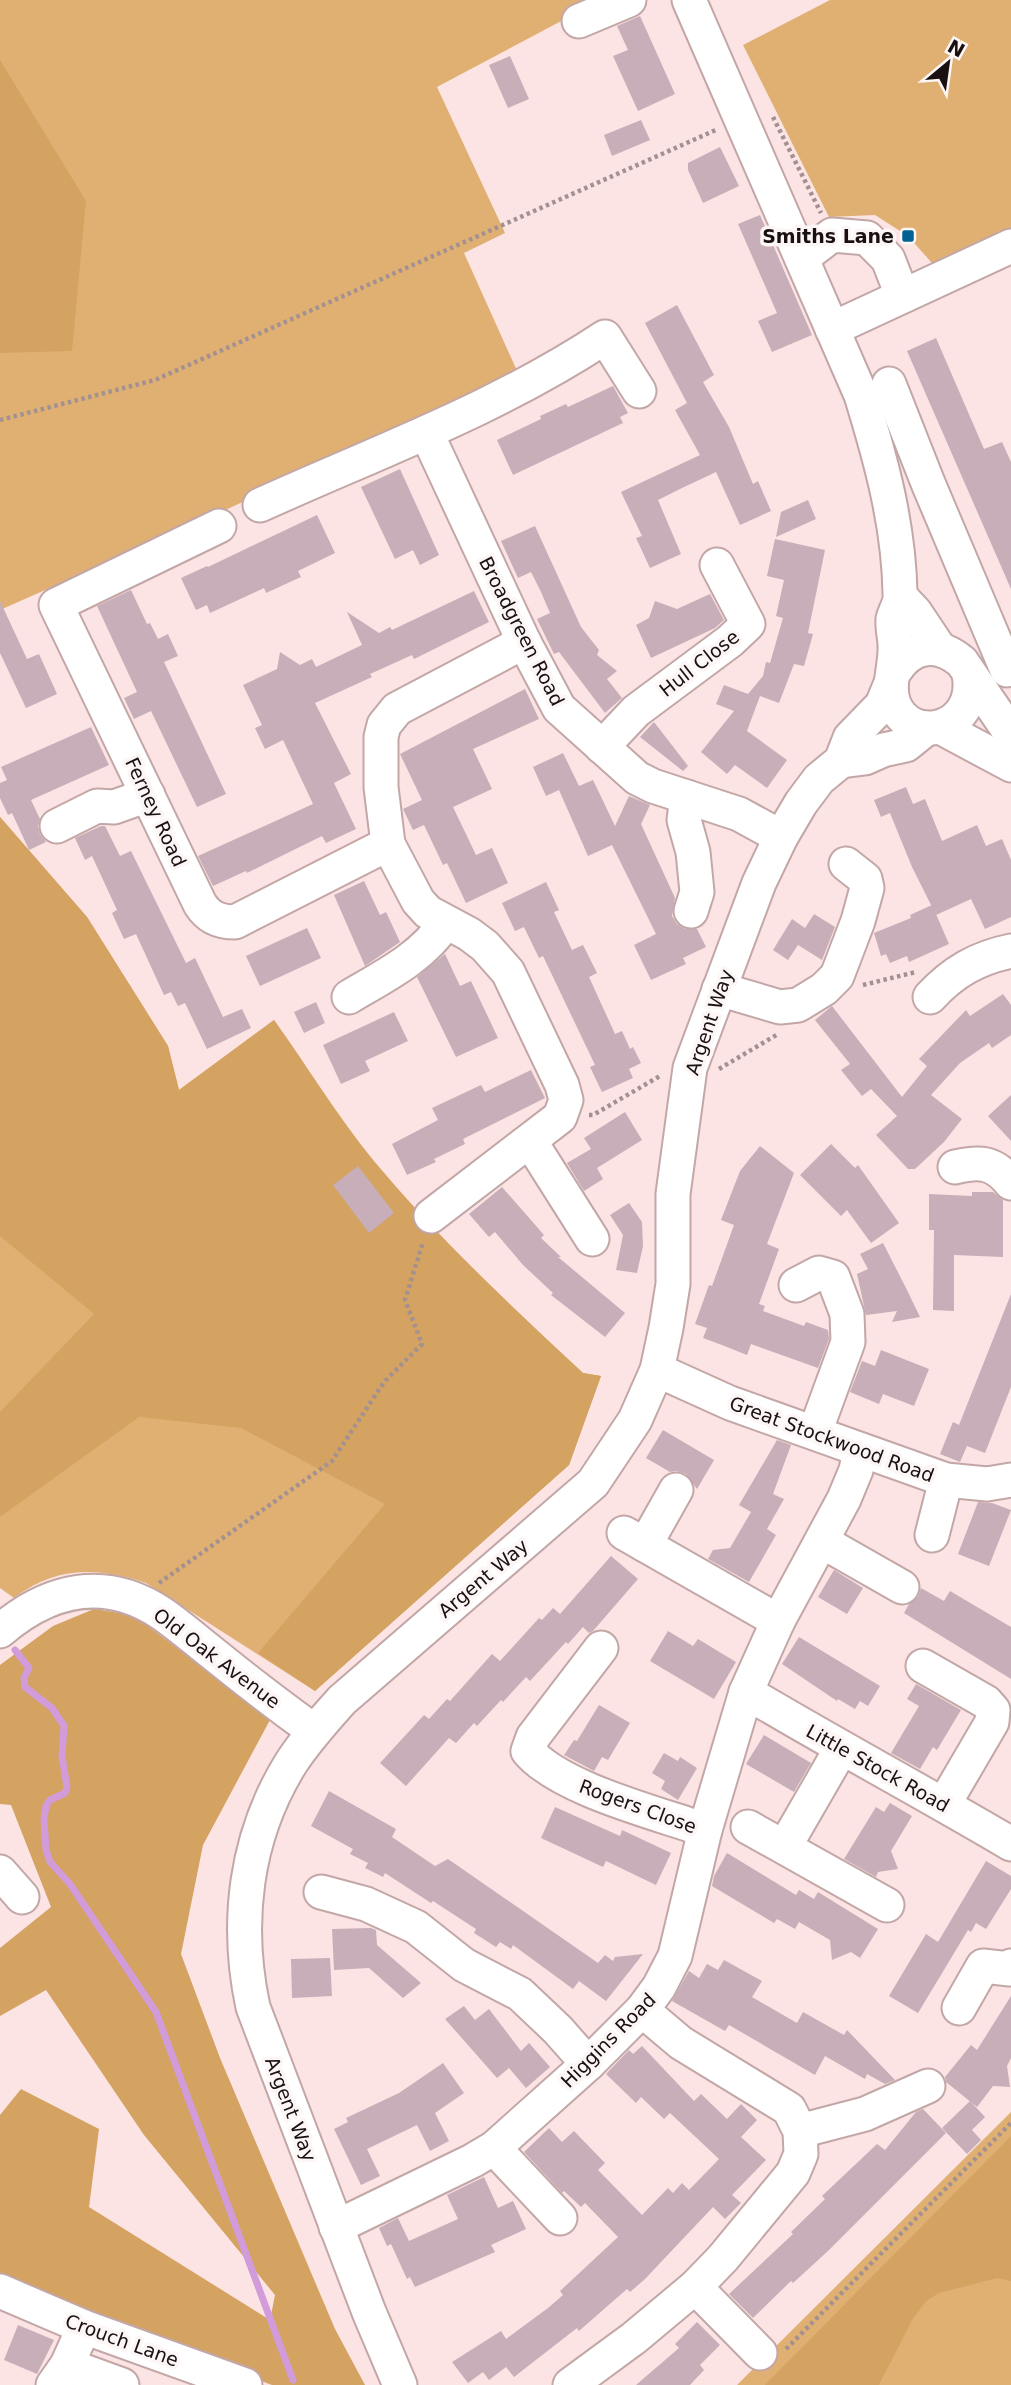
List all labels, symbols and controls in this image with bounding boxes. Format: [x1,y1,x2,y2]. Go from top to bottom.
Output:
north arrow [913,28,983,98]
text: N [944,35,969,62]
place label: Smiths Lane [762,225,894,247]
marker: Smiths Lane [900,228,916,244]
street label: Broadgreen Road [475,553,569,709]
street label: Hull Close [655,625,743,701]
street label: Ferney Road [121,754,191,870]
street label: Argent Way [681,966,737,1078]
street label: Great Stockwood Road [727,1392,937,1486]
street label: Argent Way [434,1534,532,1622]
street label: Old Oak Avenue [149,1603,285,1713]
street label: Little Stock Road [803,1720,953,1816]
street label: Rogers Close [576,1775,700,1837]
street label: Higgins Road [556,1988,660,2092]
street label: Argent Way [261,2054,321,2164]
street label: Crouch Lane [62,2309,182,2371]

